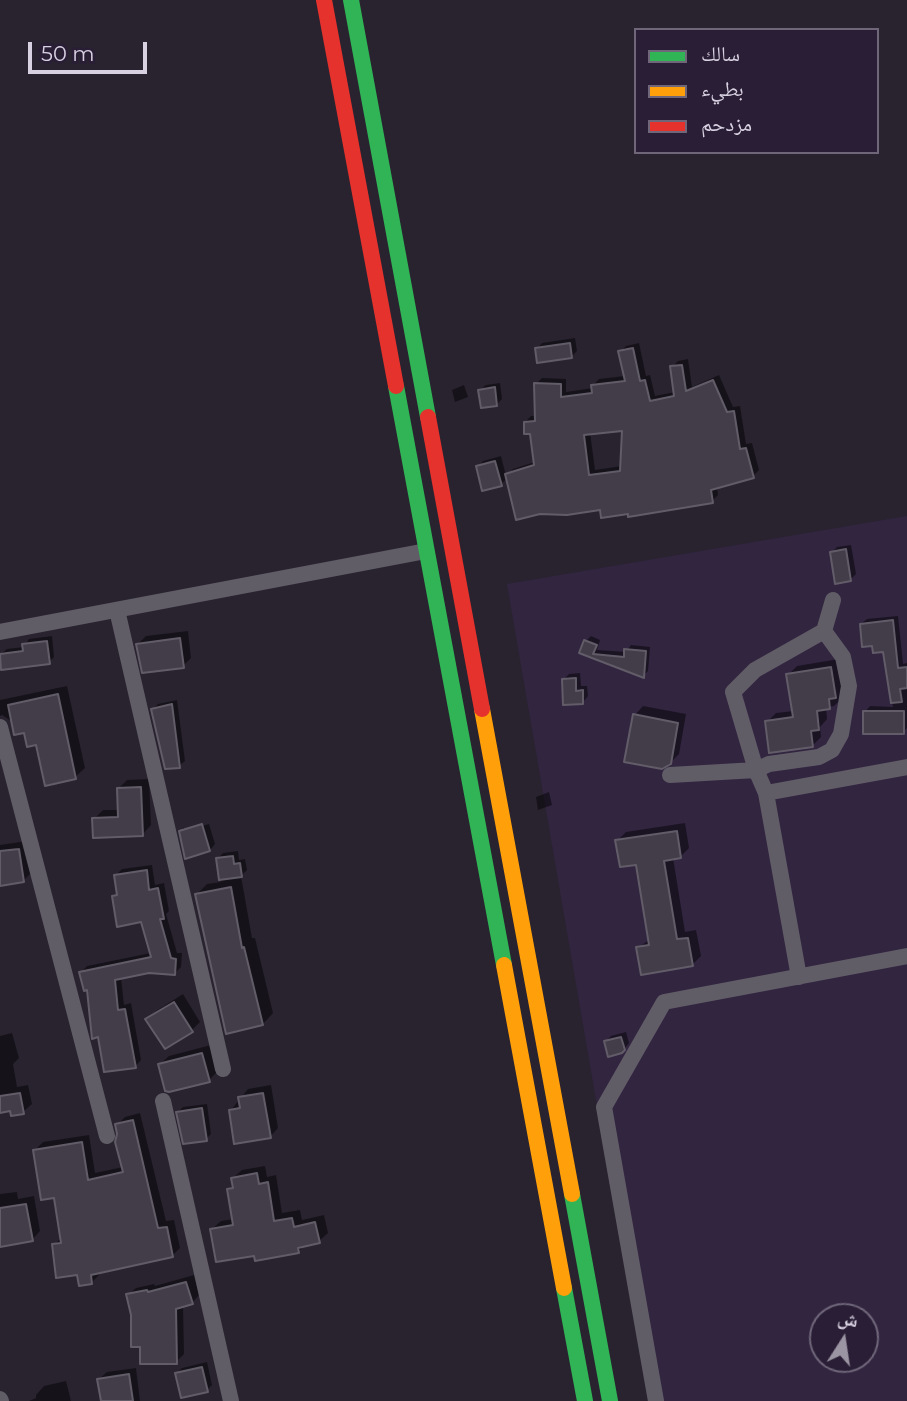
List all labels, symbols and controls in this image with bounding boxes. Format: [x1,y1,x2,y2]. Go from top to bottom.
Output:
scale bar [32,28,150,72]
legend [634,28,879,154]
text: 50 m [41,41,95,66]
text: سالك [701,41,740,66]
text: بطيء [701,76,744,101]
text: مزدحم [701,111,752,136]
north arrow [809,1303,879,1373]
text: ش [836,1306,860,1332]

